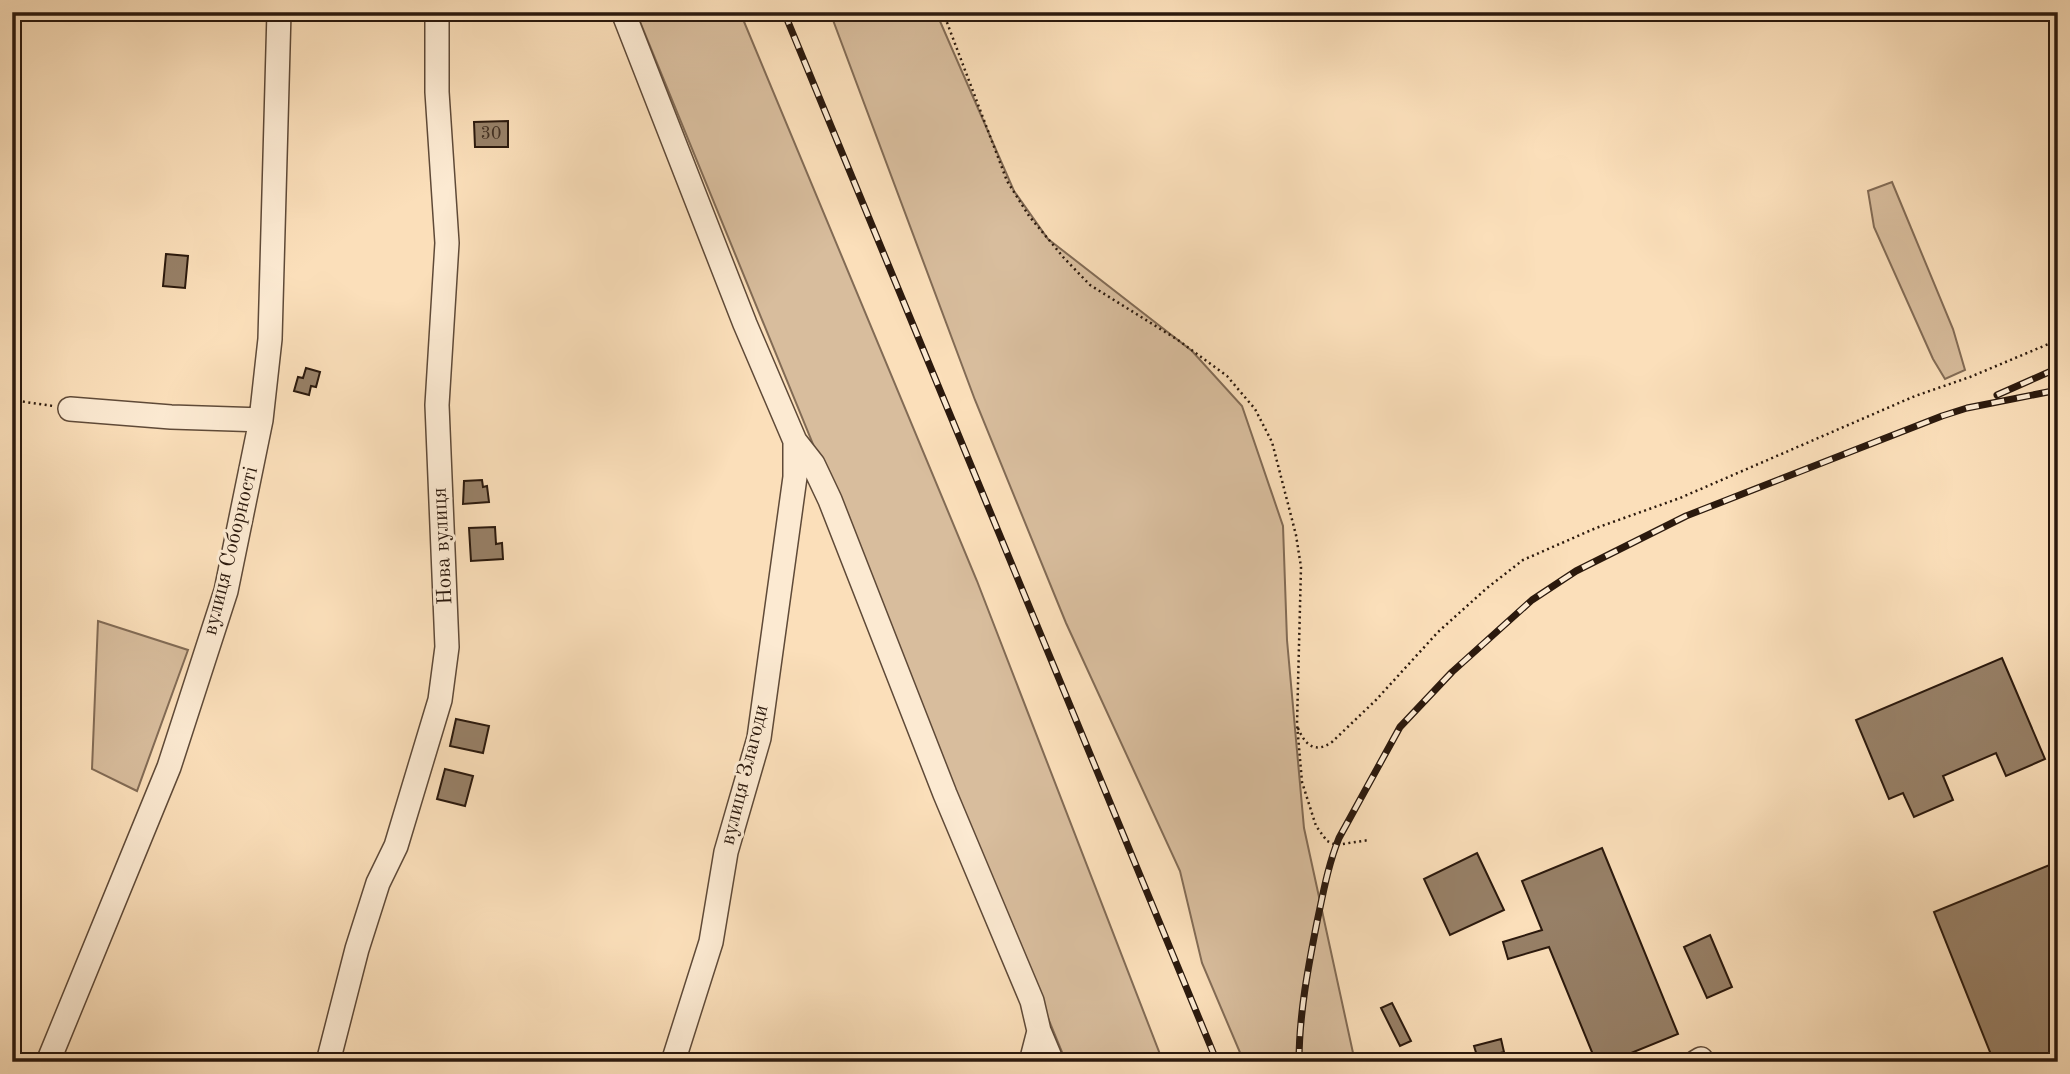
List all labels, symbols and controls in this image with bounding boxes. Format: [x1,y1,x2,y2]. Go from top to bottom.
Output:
house number: 30 [481,125,501,143]
street label: вулиця Соборності [200,464,262,638]
street label: Нова вулиця [429,487,457,605]
street label: вулиця Злагоди [717,703,773,847]

